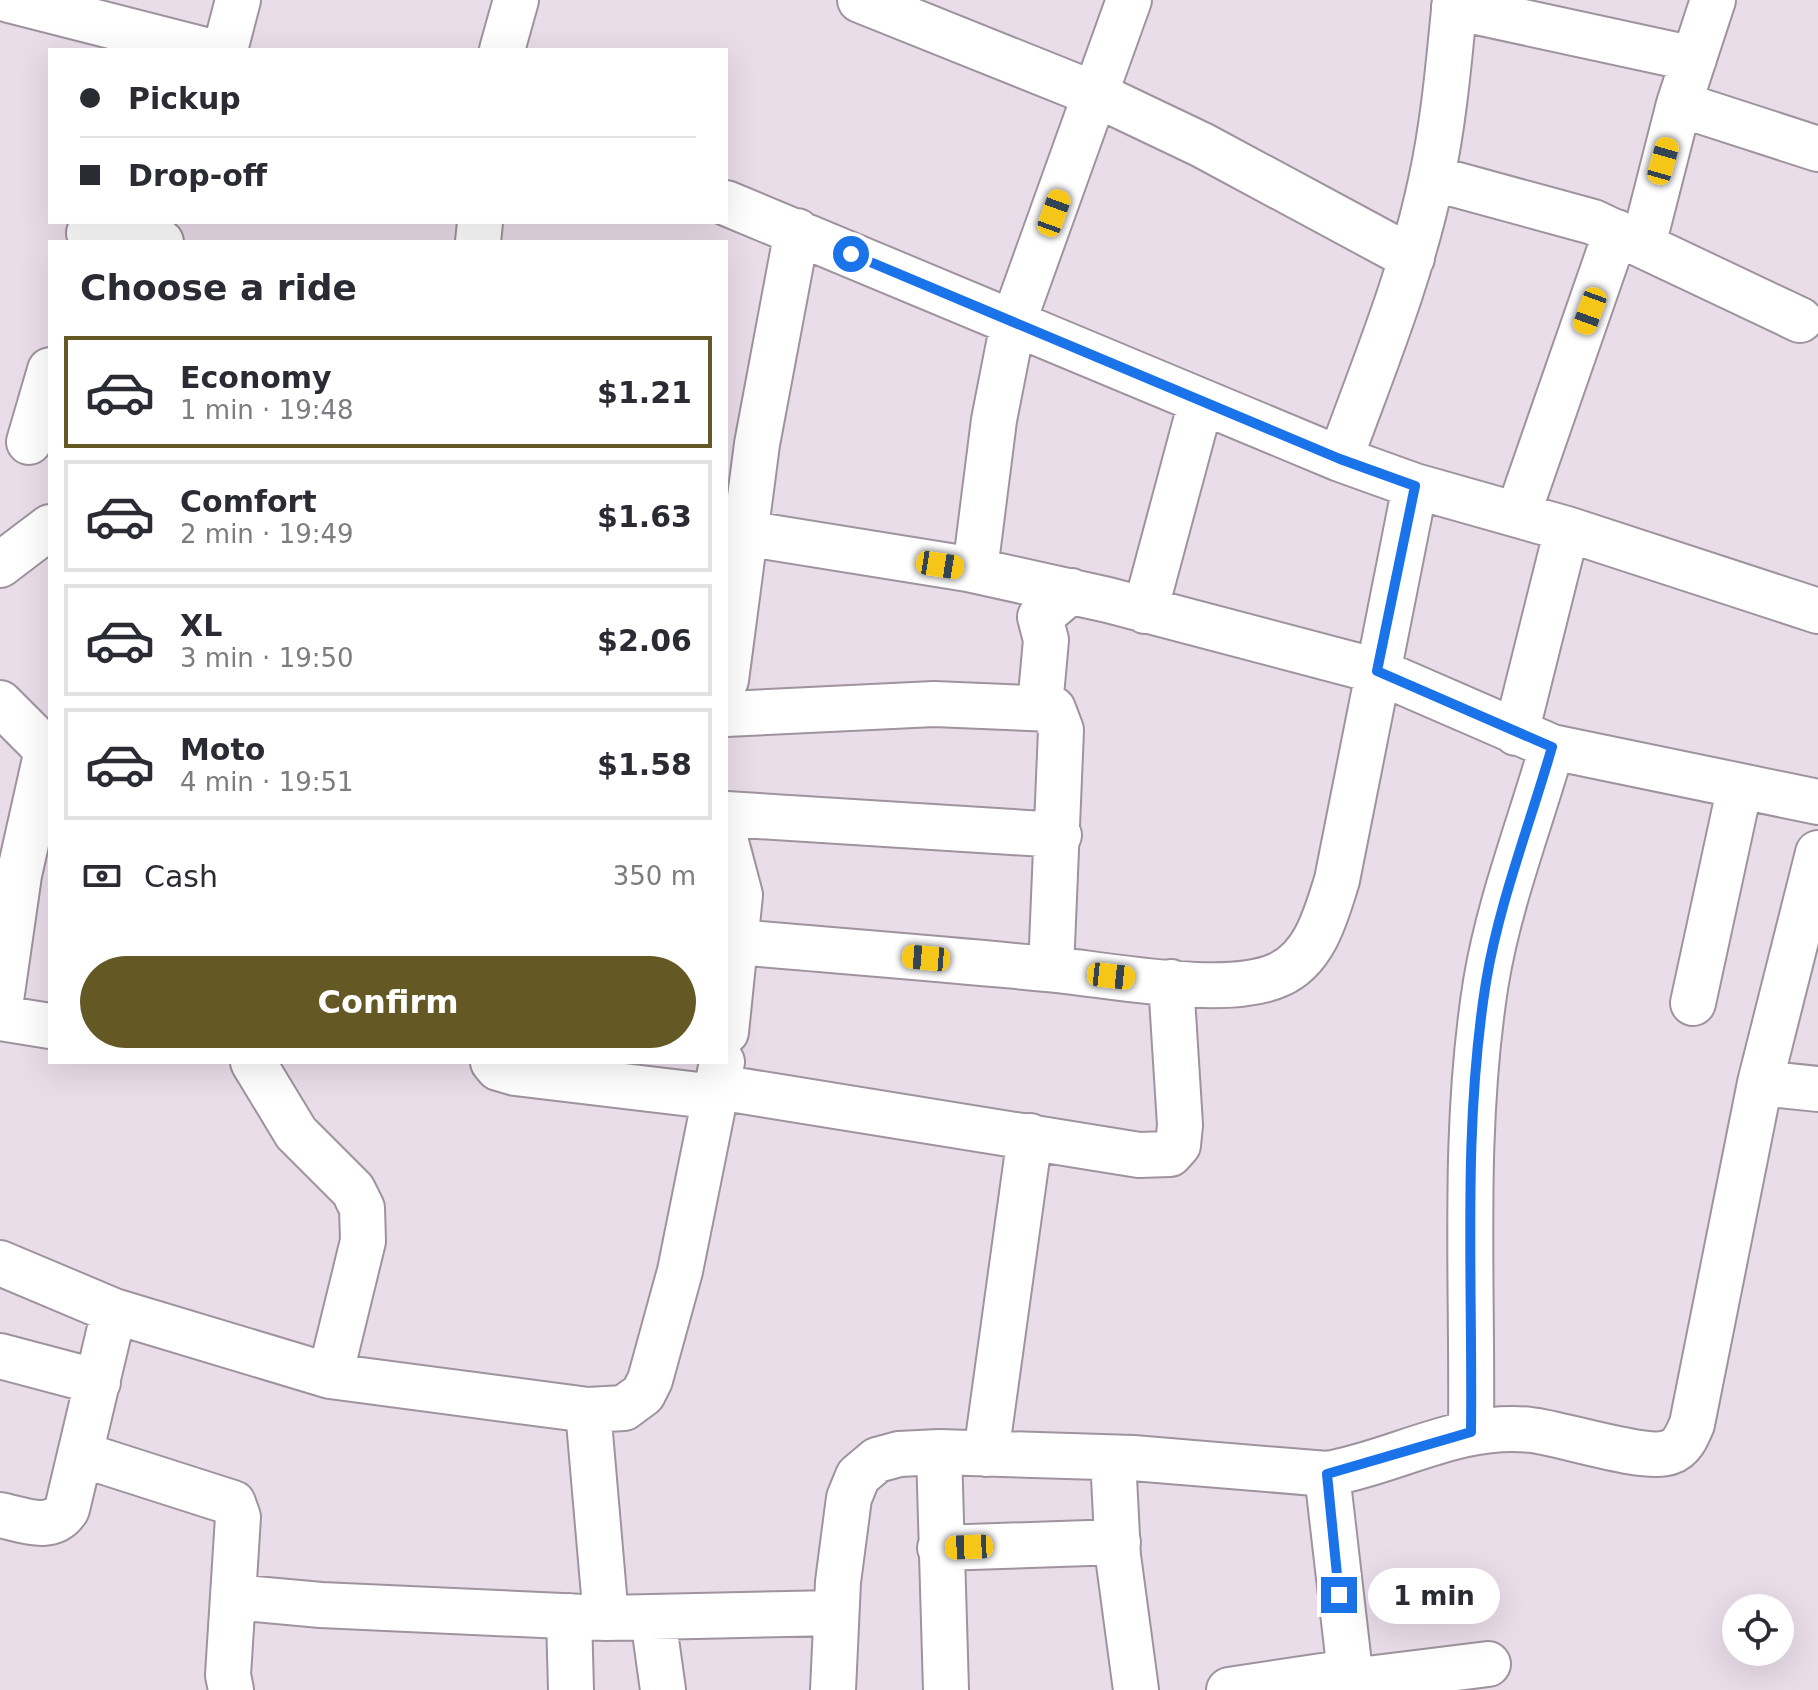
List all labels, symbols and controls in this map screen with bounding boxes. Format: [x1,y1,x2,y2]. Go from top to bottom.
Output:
text: Pickup [128,81,241,116]
car [1645,135,1681,187]
text: Drop-off [128,158,267,193]
car [1035,186,1073,240]
route start [833,236,869,272]
text: Choose a ride [80,267,357,308]
car [1571,284,1609,338]
icon: car [84,356,156,428]
text: Economy [180,360,332,395]
text: $1.21 [597,375,692,410]
text: 1 min · 19:48 [180,395,354,425]
icon: car [84,480,156,552]
text: Comfort [180,484,317,519]
text: $1.63 [597,499,692,534]
text: 2 min · 19:49 [180,519,354,549]
car [914,549,966,581]
icon: car [84,604,156,676]
text: XL [180,608,222,643]
text: $2.06 [597,623,692,658]
text: 3 min · 19:50 [180,643,354,673]
icon: car [84,728,156,800]
text: Moto [180,732,265,767]
text: $1.58 [597,747,692,782]
text: 4 min · 19:51 [180,767,354,797]
icon: cash [80,854,124,898]
text: Cash [144,859,218,894]
text: 350 m [613,861,696,891]
car [901,944,951,972]
button: Confirm [80,956,696,1048]
car [1086,962,1136,990]
car [945,1534,993,1560]
callout: 1 min [1367,1567,1499,1623]
route end [1321,1577,1357,1613]
text: 1 min [1393,1581,1475,1611]
map controls [1722,1594,1794,1666]
button: locate [1722,1594,1794,1666]

